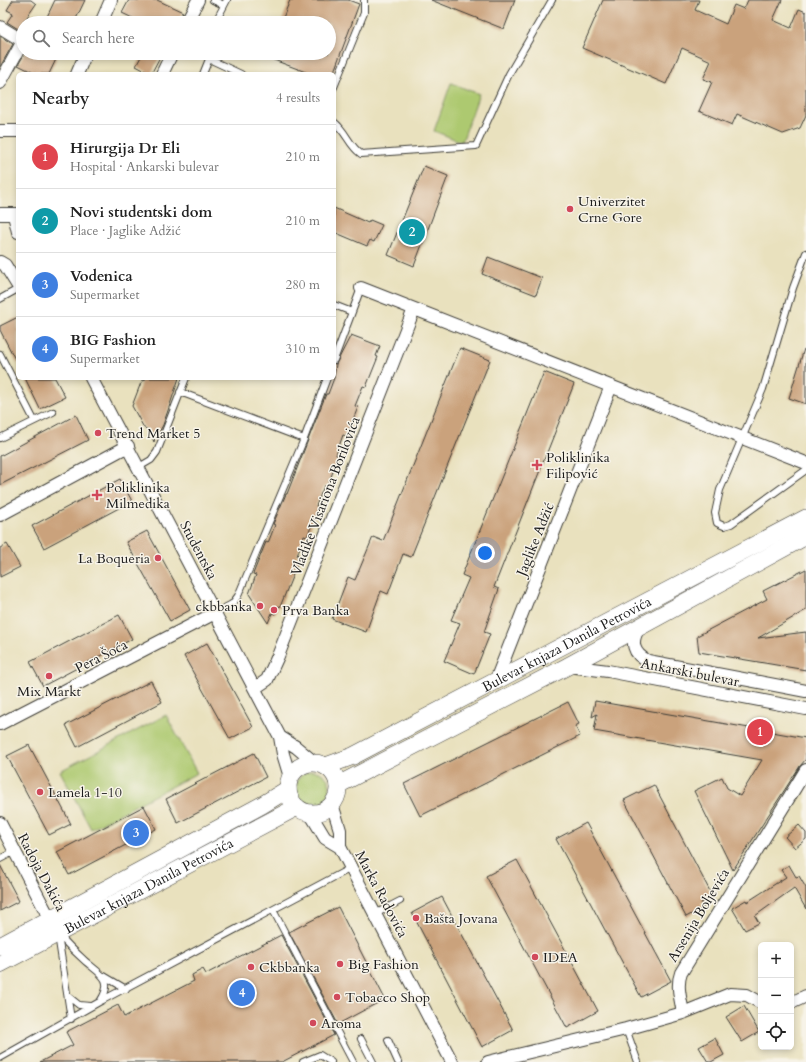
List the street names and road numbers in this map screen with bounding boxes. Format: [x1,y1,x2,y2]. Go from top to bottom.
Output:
street label: Vladike Visariona Borilovića [286,414,365,578]
street label: Jaglike Adžić [511,500,559,581]
street label: Studentska [175,518,222,583]
street label: Bulevar knjaza Danila Petrovića [479,592,655,697]
street label: Pera Šoća [72,635,131,678]
street label: Ankarski bulevar [639,654,742,692]
street label: Radoja Dakića [13,830,70,915]
street label: Bulevar knjaza Danila Petrovića [61,833,237,938]
street label: Marka Radovića [351,847,412,941]
street label: Arsenija Boljevića [663,865,734,966]

